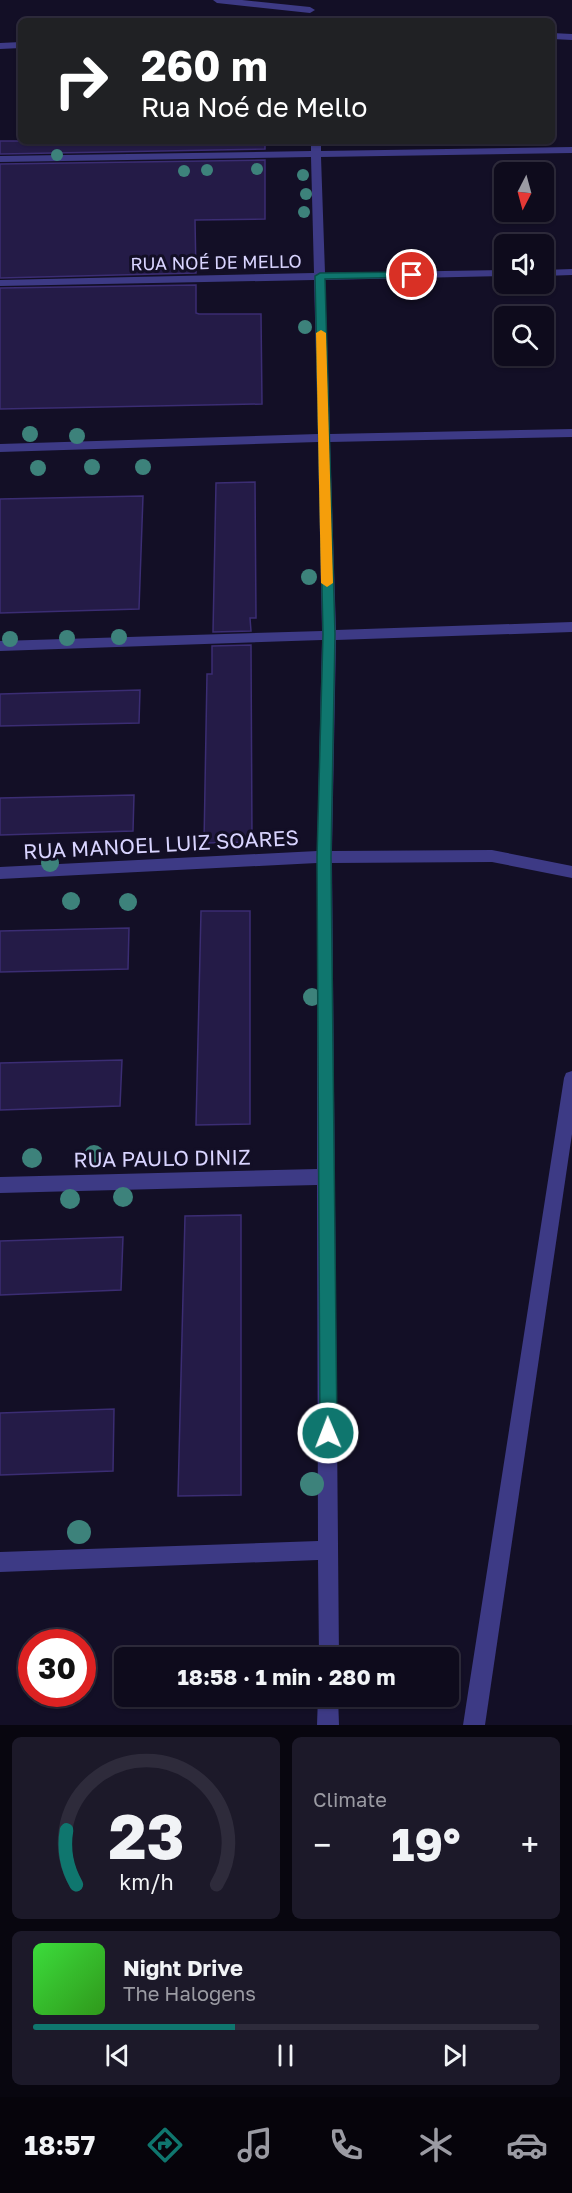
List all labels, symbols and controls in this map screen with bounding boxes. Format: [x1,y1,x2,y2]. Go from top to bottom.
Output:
text: 260 m [141,40,268,90]
icon: right [42,42,120,120]
text: Rua Noé de Mello [141,91,367,123]
north arrow [494,162,554,222]
map controls [494,162,554,366]
button: sound [494,234,554,294]
pin [386,249,437,300]
street label: RUA NOÉ DE MELLO [130,250,302,274]
icon: arrive [395,258,428,291]
button: search [494,306,554,366]
street label: RUA MANOEL LUIZ SOARES [22,824,300,864]
street label: RUA PAULO DINIZ [73,1143,251,1173]
position arrow [296,1401,360,1465]
speed limit sign: 30 [18,1629,96,1707]
text: 18:58 · 1 min · 280 m [178,1663,396,1690]
text: Climate [313,1787,387,1811]
text: 23 [108,1798,184,1873]
text: 19° [391,1817,461,1871]
text: − [313,1825,331,1864]
text: + [521,1825,539,1864]
text: km/h [119,1869,173,1895]
text: Night Drive [123,1954,243,1981]
text: The Halogens [123,1981,256,2005]
icon: previous [101,2039,134,2072]
icon: pause [269,2039,302,2072]
icon: next [438,2039,471,2072]
icon: directions [144,2124,186,2166]
icon: music [234,2124,276,2166]
icon: phone [325,2124,367,2166]
icon: climate [415,2124,457,2166]
icon: car [506,2124,548,2166]
text: 18:57 [24,2129,95,2161]

